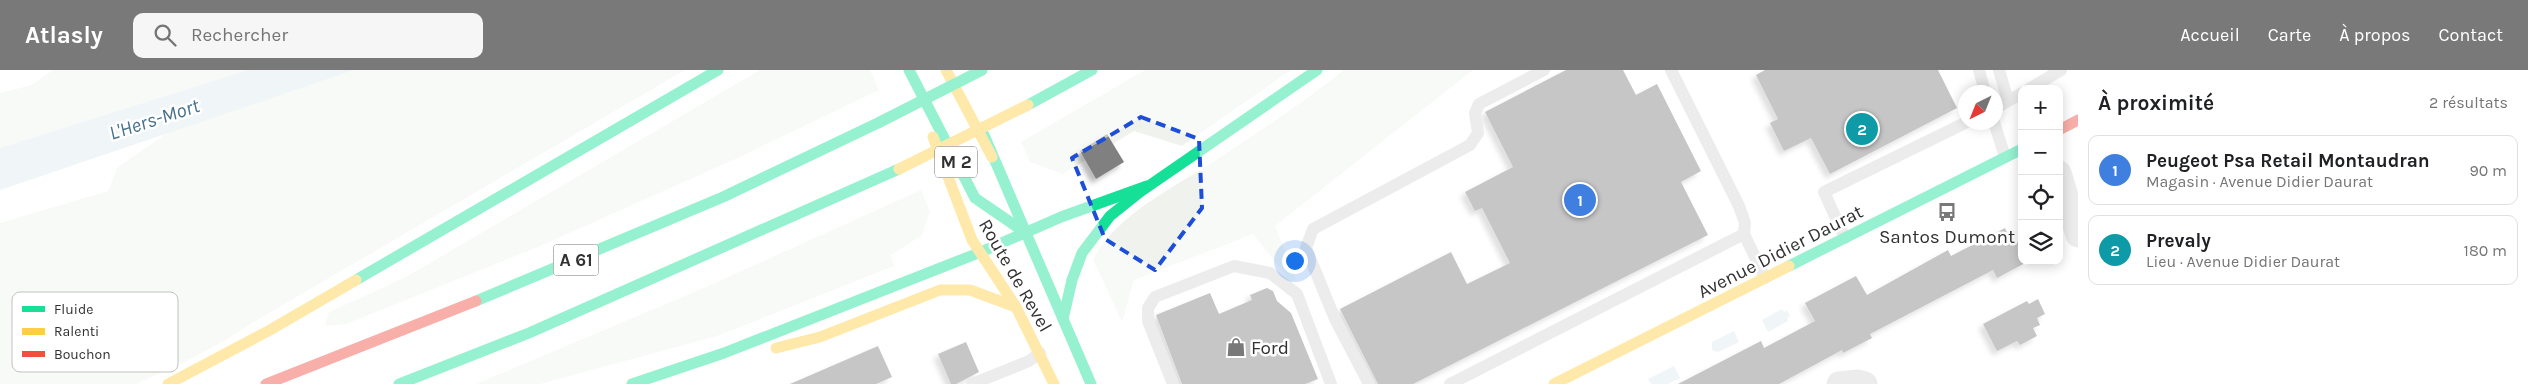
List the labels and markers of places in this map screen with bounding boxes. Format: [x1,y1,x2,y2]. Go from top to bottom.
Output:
pin: 2 [1846,110,1878,148]
pin: 1 [1564,181,1596,219]
bus stop icon: Santos Dumont [1936,201,1958,223]
place label: Santos Dumont [1879,226,2015,248]
shop icon: Ford [1225,336,1247,358]
place label: Ford [1251,337,1289,359]

